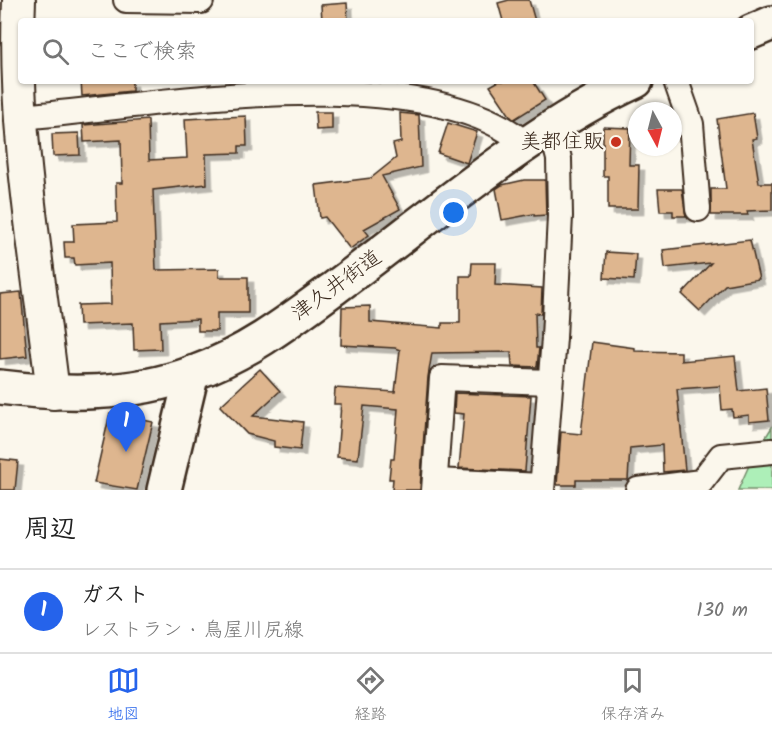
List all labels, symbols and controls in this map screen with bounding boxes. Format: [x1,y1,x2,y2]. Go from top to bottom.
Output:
search box [18,18,754,84]
icon: search [39,35,72,68]
text: ここで検索 [87,35,197,70]
north arrow [628,102,682,156]
place label: 美都住販 [520,126,604,159]
marker: 美都住販 [609,135,623,149]
your location [439,198,468,227]
street label: 津久井街道 [285,242,389,330]
pin: 1 [106,402,146,452]
text: 周辺 [24,509,76,551]
text: ガスト [81,578,149,613]
text: 1 [40,595,47,627]
text: 130 m [696,595,748,627]
text: レストラン · 鳥屋川尻線 [81,615,303,647]
tab: 地図 [107,664,140,727]
tab: 経路 [354,664,387,727]
tab: 保存済み [601,664,665,727]

